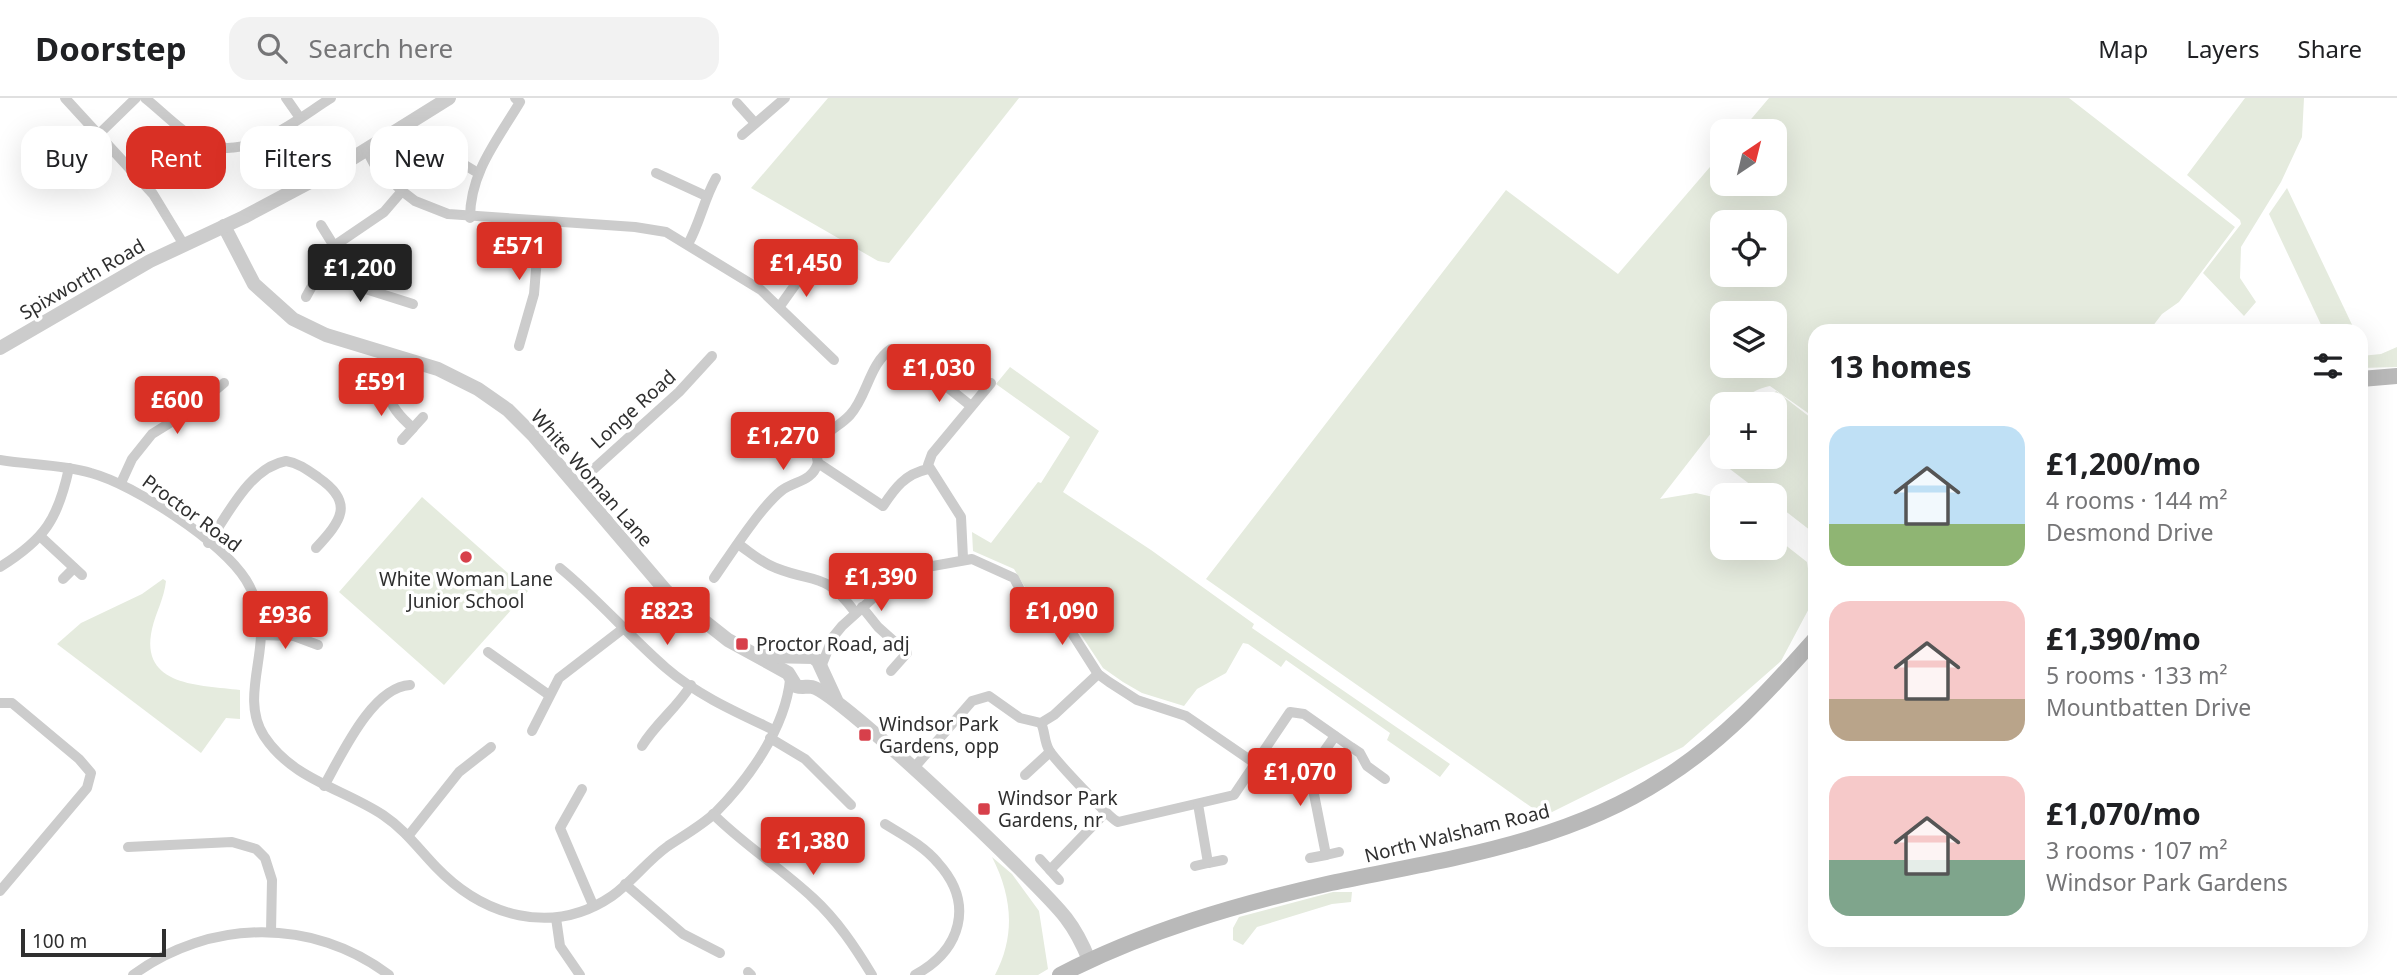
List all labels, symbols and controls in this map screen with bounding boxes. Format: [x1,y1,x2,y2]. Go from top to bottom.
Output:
search box [229,17,719,80]
text: Doorstep [35,26,187,71]
icon: search [253,29,291,67]
text: Search here [309,30,453,66]
text: Map [2098,32,2148,65]
text: Layers [2186,32,2260,65]
text: Share [2298,32,2362,65]
north arrow [1710,119,1787,196]
map controls [1710,119,1787,560]
chip: Buy [21,126,112,189]
chip: Rent [126,126,226,189]
chip: Filters [240,126,356,189]
chip: New [370,126,468,189]
button: locate [1710,210,1787,287]
pin: £571 [478,222,560,282]
text: £571 [493,229,545,261]
street label: Spixworth Road [15,233,149,325]
pin: £1,450 [749,240,863,299]
pin: £1,200 [303,244,417,304]
text: £1,450 [770,246,842,278]
text: £1,200 [324,251,396,283]
button: layers [1710,301,1787,378]
pin: £1,030 [882,344,996,404]
text: 13 homes [1829,346,1972,387]
icon: filters [2309,347,2347,385]
text: £1,030 [903,351,975,383]
pin: £591 [340,358,422,418]
street label: Longe Road [585,364,681,454]
text: £591 [355,365,407,397]
pin: £600 [136,376,218,436]
text: £600 [151,383,203,415]
button: + [1710,392,1787,469]
street label: White Woman Lane [525,404,659,552]
pin: £1,270 [726,412,840,472]
text: £1,270 [747,419,819,451]
text: £1,200/mo [2046,443,2201,484]
icon: home [1885,454,1969,538]
street label: Proctor Road [137,468,247,558]
button: − [1710,483,1787,560]
text: 4 rooms · 144 m² [2046,484,2228,516]
text: Desmond Drive [2046,516,2213,548]
marker: White Woman Lane Junior School [458,549,474,565]
pin: £1,390 [824,554,938,613]
text: £1,390 [845,560,917,592]
place label: White Woman Lane Junior School [379,566,553,614]
pin: £823 [626,588,708,647]
pin: £1,090 [1005,588,1119,647]
pin: £936 [244,592,326,651]
text: £823 [641,594,693,626]
text: £1,090 [1026,594,1098,626]
text: £936 [259,598,311,630]
text: £1,390/mo [2046,618,2201,659]
icon: home [1885,629,1969,713]
place label: Proctor Road, adj [756,631,910,657]
marker: Proctor Road, adj [734,636,750,652]
text: 5 rooms · 133 m² [2046,659,2228,691]
text: Mountbatten Drive [2046,691,2251,723]
place label: Windsor Park Gardens, opp [879,711,999,759]
marker: Windsor Park Gardens, opp [857,727,873,743]
pin: £1,070 [1243,748,1357,808]
text: £1,070 [1264,755,1336,787]
place label: Windsor Park Gardens, nr [998,785,1118,833]
text: £1,070/mo [2046,793,2201,834]
street label: North Walsham Road [1362,797,1552,869]
marker: Windsor Park Gardens, nr [976,801,992,817]
icon: home [1885,804,1969,888]
pin: £1,380 [756,818,870,877]
text: £1,380 [777,824,849,856]
text: 3 rooms · 107 m² [2046,834,2228,866]
text: Windsor Park Gardens [2046,866,2288,898]
scale bar [21,926,166,958]
text: 100 m [32,928,87,954]

